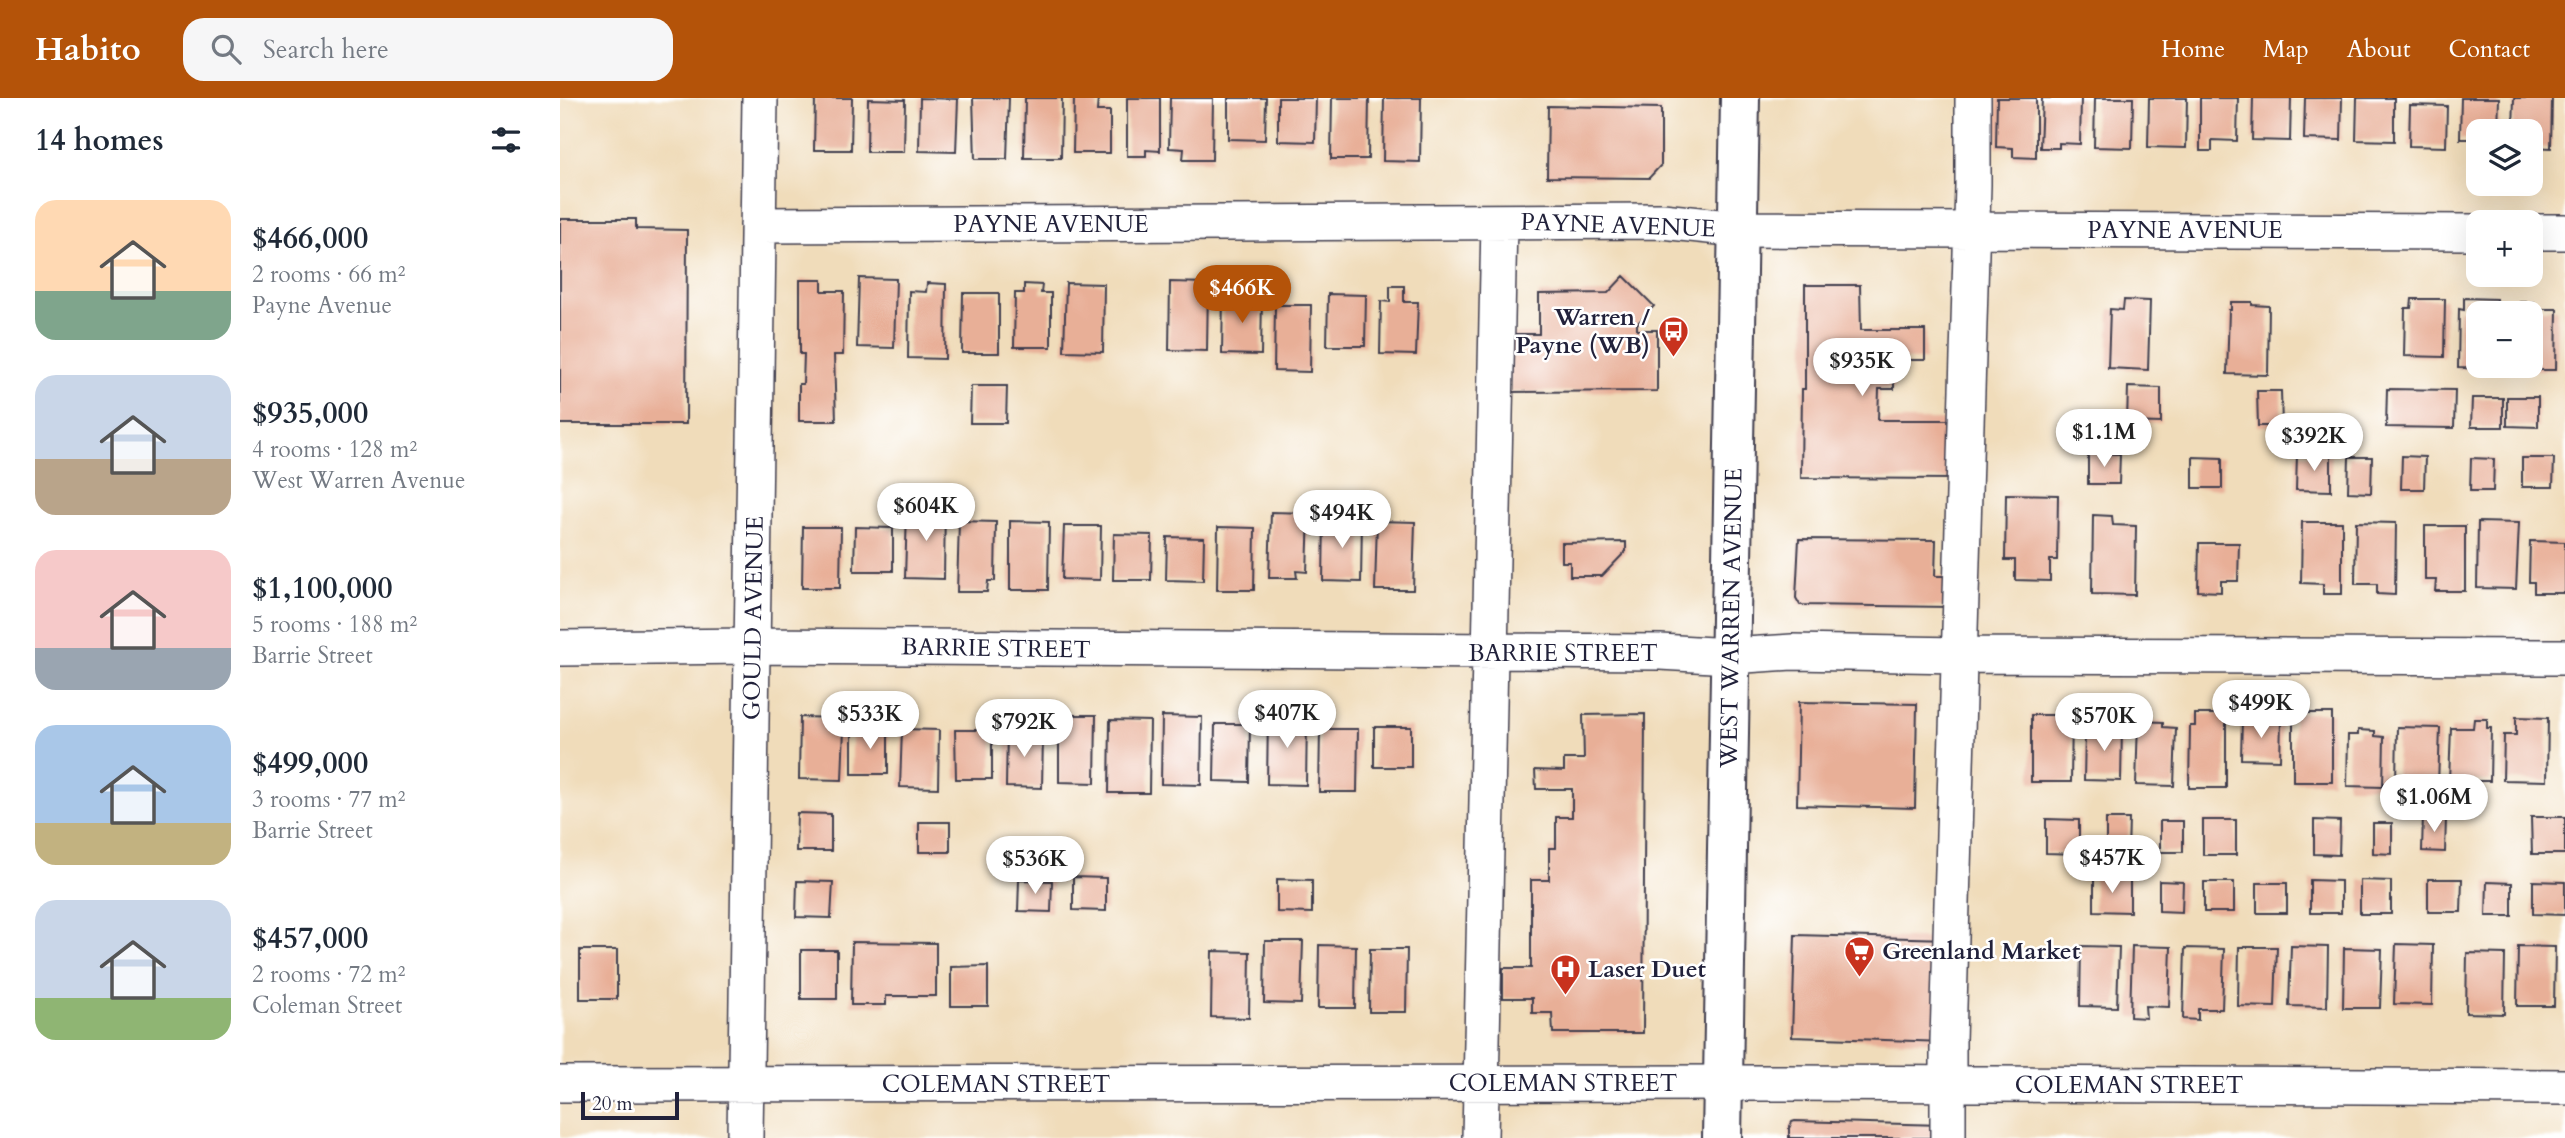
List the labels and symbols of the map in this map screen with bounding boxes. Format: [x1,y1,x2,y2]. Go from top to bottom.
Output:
street label: PAYNE AVENUE [1520,206,1716,245]
street label: PAYNE AVENUE [953,208,1149,241]
street label: PAYNE AVENUE [2087,214,2283,247]
pin: $466K [1193,266,1291,325]
place label: Warren / Payne (WB) [1515,301,1651,362]
bus stop icon: Warren / Payne (WB) [1656,314,1690,358]
pin: $935K [1813,338,1911,398]
pin: $1.1M [2055,410,2153,469]
pin: $392K [2265,414,2363,473]
street label: WEST WARREN AVENUE [1712,468,1751,769]
pin: $604K [877,484,975,543]
pin: $494K [1293,490,1391,550]
street label: GOULD AVENUE [735,516,772,720]
street label: BARRIE STREET [901,630,1091,667]
street label: BARRIE STREET [1468,637,1658,670]
pin: $499K [2212,680,2310,740]
pin: $407K [1238,690,1336,750]
pin: $533K [821,692,919,751]
pin: $570K [2055,694,2153,753]
pin: $792K [975,700,1073,759]
pin: $1.06M [2377,774,2491,834]
pin: $536K [986,836,1084,896]
pin: $457K [2063,836,2161,895]
supermarket icon: Greenland Market [1842,934,1876,978]
place label: Greenland Market [1882,935,2081,968]
hospital icon: Laser Duet [1548,952,1582,996]
place label: Laser Duet [1588,953,1707,986]
street label: COLEMAN STREET [1449,1067,1677,1100]
street label: COLEMAN STREET [882,1068,1110,1101]
street label: COLEMAN STREET [2015,1069,2243,1102]
scale bar [581,1089,679,1121]

